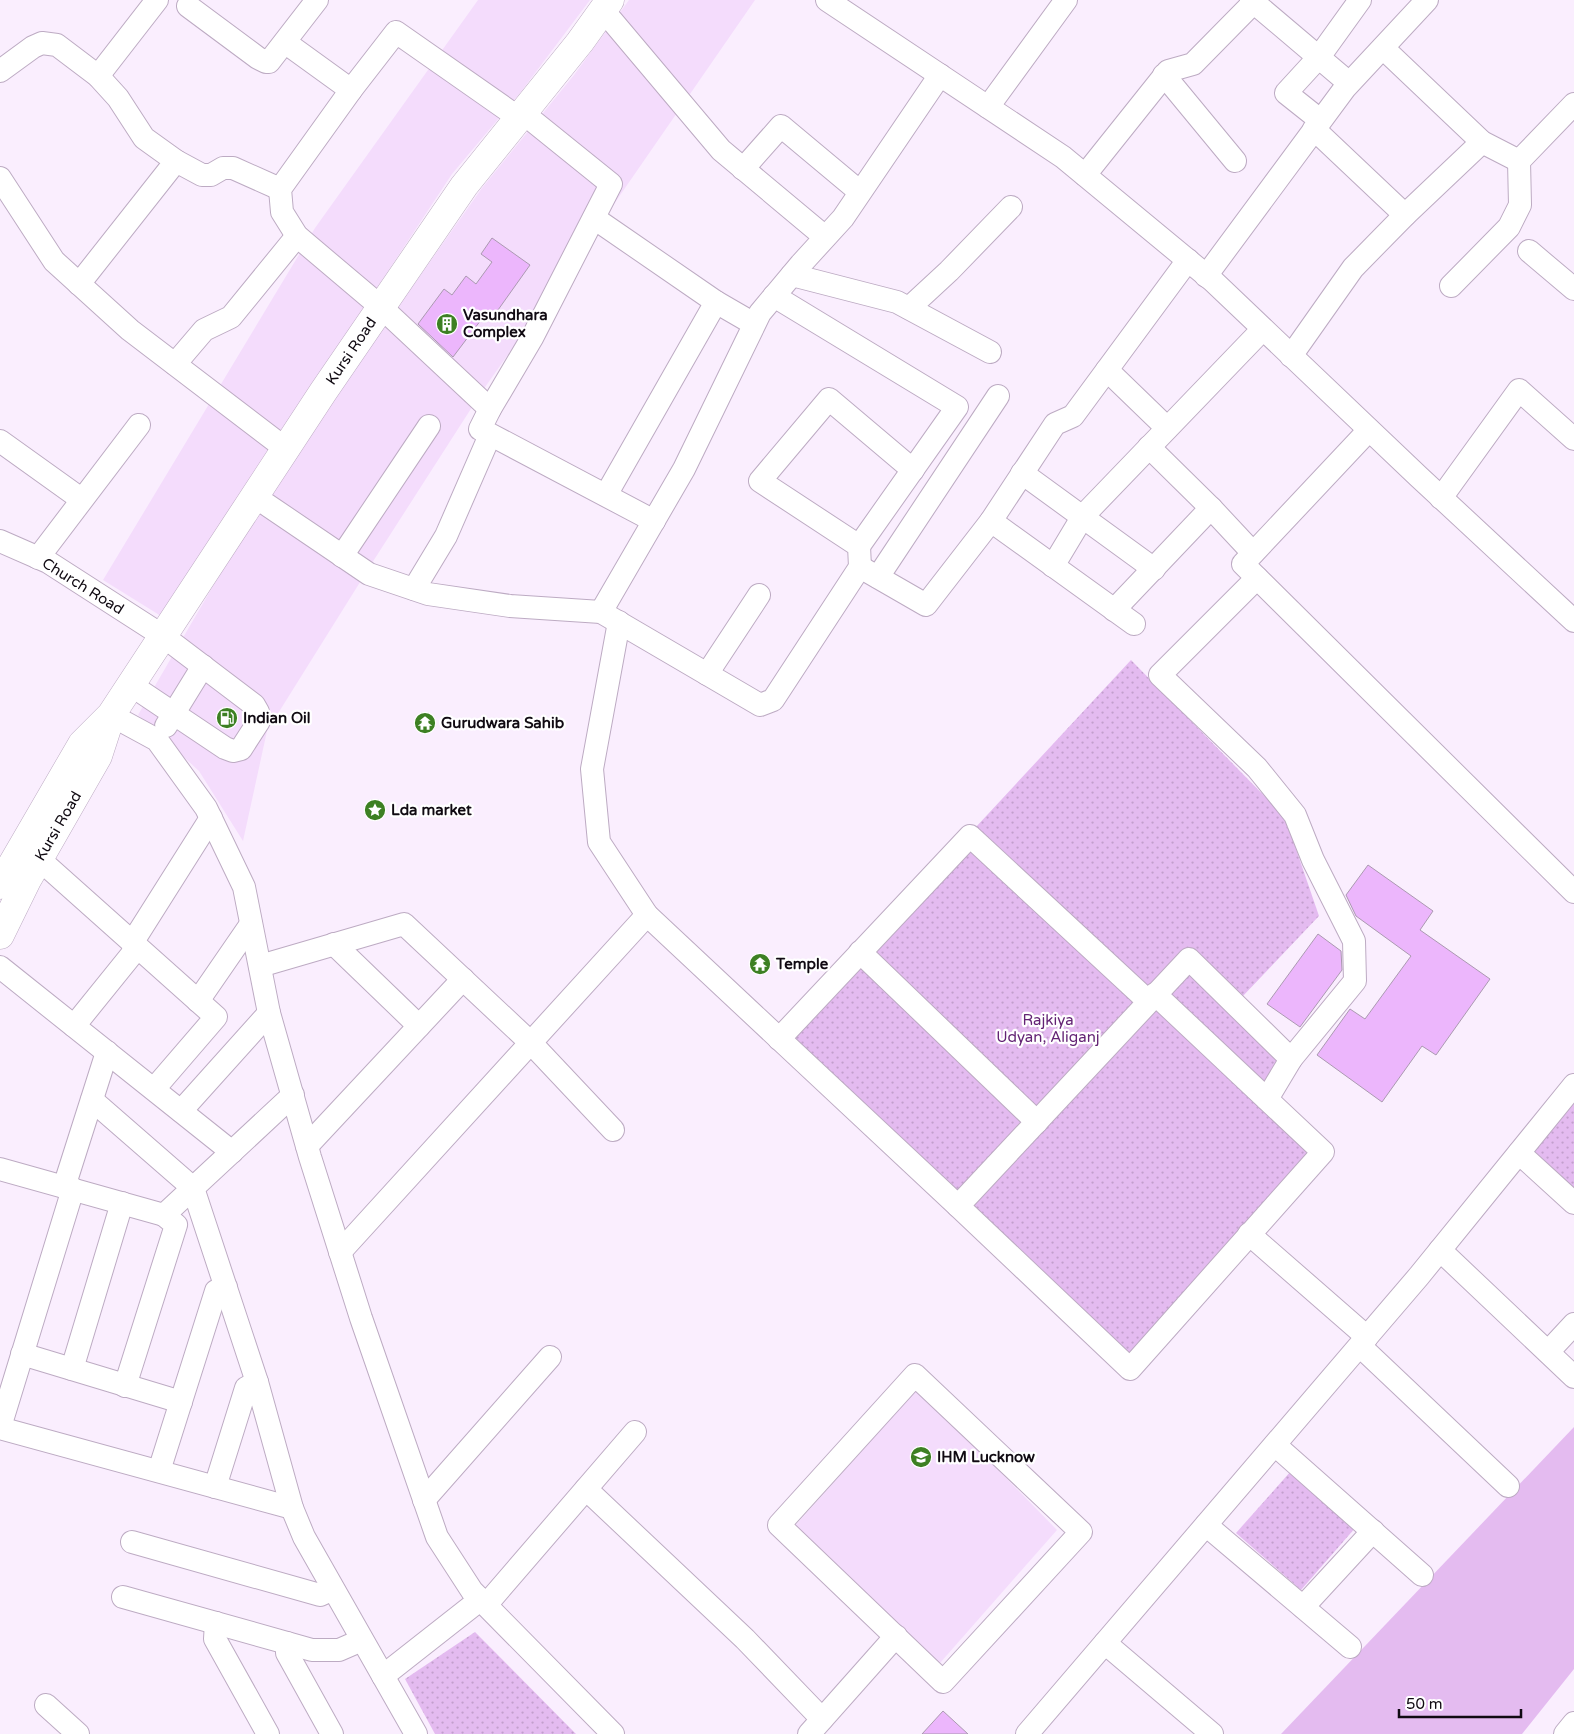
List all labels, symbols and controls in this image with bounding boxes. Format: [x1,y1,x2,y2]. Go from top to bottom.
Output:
place label: Vasundhara Complex [463,306,548,342]
building icon: Vasundhara Complex [435,312,459,336]
street label: Kursi Road [322,314,380,388]
street label: Church Road [39,554,127,618]
fuel station icon: Indian Oil [215,706,239,730]
place label: Indian Oil [243,709,310,727]
temple icon: Gurudwara Sahib [413,711,437,735]
place label: Gurudwara Sahib [441,714,565,732]
street label: Kursi Road [31,788,85,864]
place icon: Lda market [363,798,387,822]
place label: Lda market [391,801,472,819]
temple icon: Temple [748,952,772,976]
place label: Temple [775,955,829,974]
park label: Rajkiya Udyan, Aliganj [996,1011,1100,1046]
school or university icon: IHM Lucknow [909,1445,933,1469]
place label: IHM Lucknow [937,1448,1035,1466]
scale bar [1399,1686,1522,1718]
text: 50 m [1406,1695,1443,1713]

